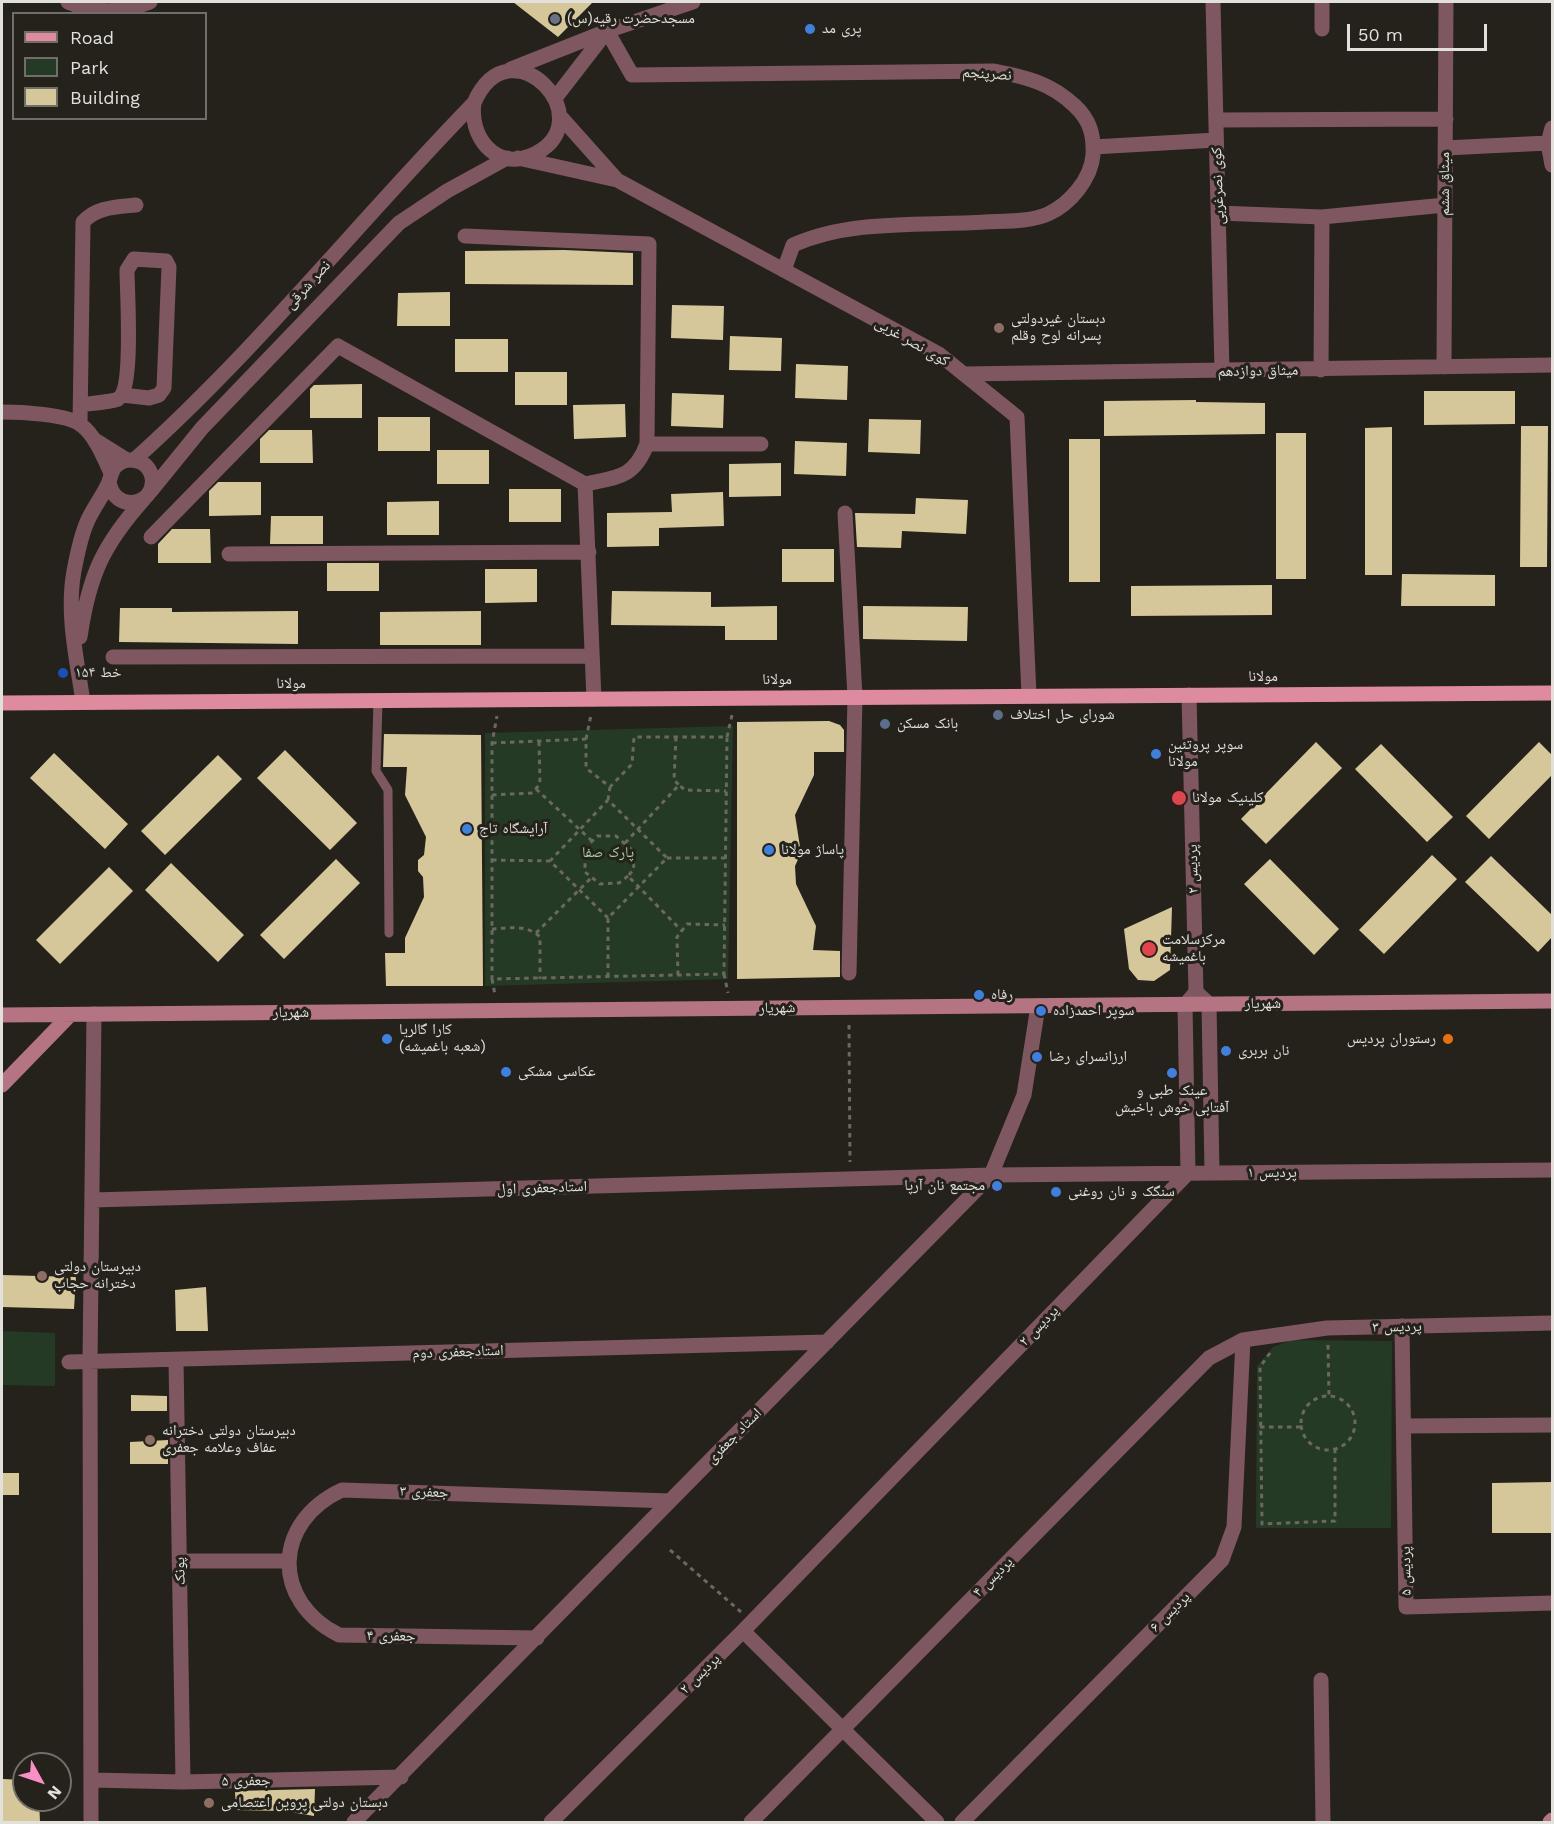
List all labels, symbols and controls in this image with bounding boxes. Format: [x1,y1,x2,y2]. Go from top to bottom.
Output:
place label: مسجدحضرت رقیه(س) [567,10,695,28]
legend [12,12,207,120]
marker: مسجدحضرت رقیه(س) [548,12,562,26]
scale bar [1350,12,1490,50]
place label: پری مد [822,20,862,38]
marker: پری مد [803,22,817,36]
text: 50 m [1358,24,1403,45]
text: Road [70,27,114,48]
text: Park [70,57,109,78]
street label: نصرپنجم [962,63,1012,85]
text: Building [70,87,140,108]
street label: کوی نصرغربی [1208,147,1228,225]
street label: میثاق ششم [1436,152,1454,216]
street label: نصر شرقی [281,257,335,313]
place label: دبستان غیردولتی پسرانه لوح وقلم [1011,310,1106,345]
street label: کوی نصر غربی [872,314,952,370]
marker: دبستان غیردولتی پسرانه لوح وقلم [992,321,1006,335]
street label: میثاق دوازدهم [1218,361,1298,381]
place label: خط ۱۵۴ [75,664,121,682]
marker: خط ۱۵۴ [56,666,70,680]
street label: مولانا [1248,668,1278,686]
street label: مولانا [762,671,792,689]
street label: مولانا [276,675,306,693]
place label: شورای حل اختلاف [1010,706,1115,724]
marker: شورای حل اختلاف [991,708,1005,722]
place label: بانک مسکن [897,715,958,733]
marker: بانک مسکن [878,717,892,731]
place label: سوپر پروتئین مولانا [1168,736,1243,771]
marker: سوپر پروتئین مولانا [1149,747,1163,761]
marker: کلینیک مولانا [1170,789,1188,807]
place label: کلینیک مولانا [1192,789,1263,807]
place label: آرایشگاه تاج [479,820,547,838]
marker: آرایشگاه تاج [460,822,474,836]
place label: پاساژ مولانا [781,841,844,859]
marker: پاساژ مولانا [762,843,776,857]
park label: پارک صفا [582,844,634,862]
street label: پردیس ۲ [1184,844,1202,894]
place label: مرکزسلامت باغمیشه [1162,931,1225,966]
marker: مرکزسلامت باغمیشه [1140,940,1158,958]
place label: رفاه [991,986,1013,1004]
marker: رفاه [972,988,986,1002]
street label: شهریار [1245,995,1281,1013]
street label: شهریار [759,999,795,1017]
place label: سوپر احمدزاده [1053,1002,1134,1020]
street label: شهریار [273,1004,309,1022]
marker: سوپر احمدزاده [1034,1004,1048,1018]
place label: کارا گالریا (شعبه باغمیشه) [399,1021,486,1056]
place label: رستوران پردیس [1347,1030,1436,1048]
marker: کارا گالریا (شعبه باغمیشه) [380,1032,394,1046]
marker: رستوران پردیس [1441,1032,1455,1046]
place label: نان بربری [1238,1042,1289,1060]
marker: نان بربری [1219,1044,1233,1058]
place label: ارزانسرای رضا [1049,1048,1127,1066]
marker: ارزانسرای رضا [1030,1050,1044,1064]
place label: عکاسی مشکی [518,1063,596,1081]
marker: عکاسی مشکی [499,1065,513,1079]
marker: عینک طبی و آفتابی خوش باخیش [1165,1066,1179,1080]
place label: عینک طبی و آفتابی خوش باخیش [1115,1082,1229,1117]
street label: پردیس ۱ [1247,1164,1297,1182]
street label: استادجعفری اول [497,1177,587,1199]
place label: مجتمع نان آرپا [904,1177,985,1195]
marker: مجتمع نان آرپا [990,1179,1004,1193]
place label: سنگک و نان روغنی [1068,1183,1175,1201]
marker: سنگک و نان روغنی [1049,1185,1063,1199]
place label: دبیرستان دولتی دخترانه حجاب [54,1258,141,1293]
marker: دبیرستان دولتی دخترانه حجاب [35,1269,49,1283]
street label: پردیس ۲ [1015,1302,1063,1350]
street label: پردیس ۳ [1372,1318,1422,1336]
street label: استادجعفری دوم [412,1341,504,1363]
street label: استاد جعفری [703,1405,765,1467]
place label: دبیرستان دولتی دخترانه عفاف وعلامه جعفری [162,1422,296,1457]
marker: دبیرستان دولتی دخترانه عفاف وعلامه جعفری [143,1433,157,1447]
street label: جعفری ۳ [399,1482,449,1502]
street label: پردیس ۵ [1397,1546,1415,1596]
street label: پردیس ۴ [969,1553,1017,1601]
street label: پونک [171,1557,189,1585]
street label: پردیس ۶ [1146,1588,1194,1636]
street label: جعفری ۴ [366,1627,416,1645]
street label: پردیس ۲ [676,1650,724,1698]
north arrow [12,1752,72,1812]
street label: جعفری ۵ [221,1772,271,1790]
text: N [44,1782,66,1803]
place label: دبستان دولتی پروین اعتصامی [221,1794,388,1812]
marker: دبستان دولتی پروین اعتصامی [202,1796,216,1810]

